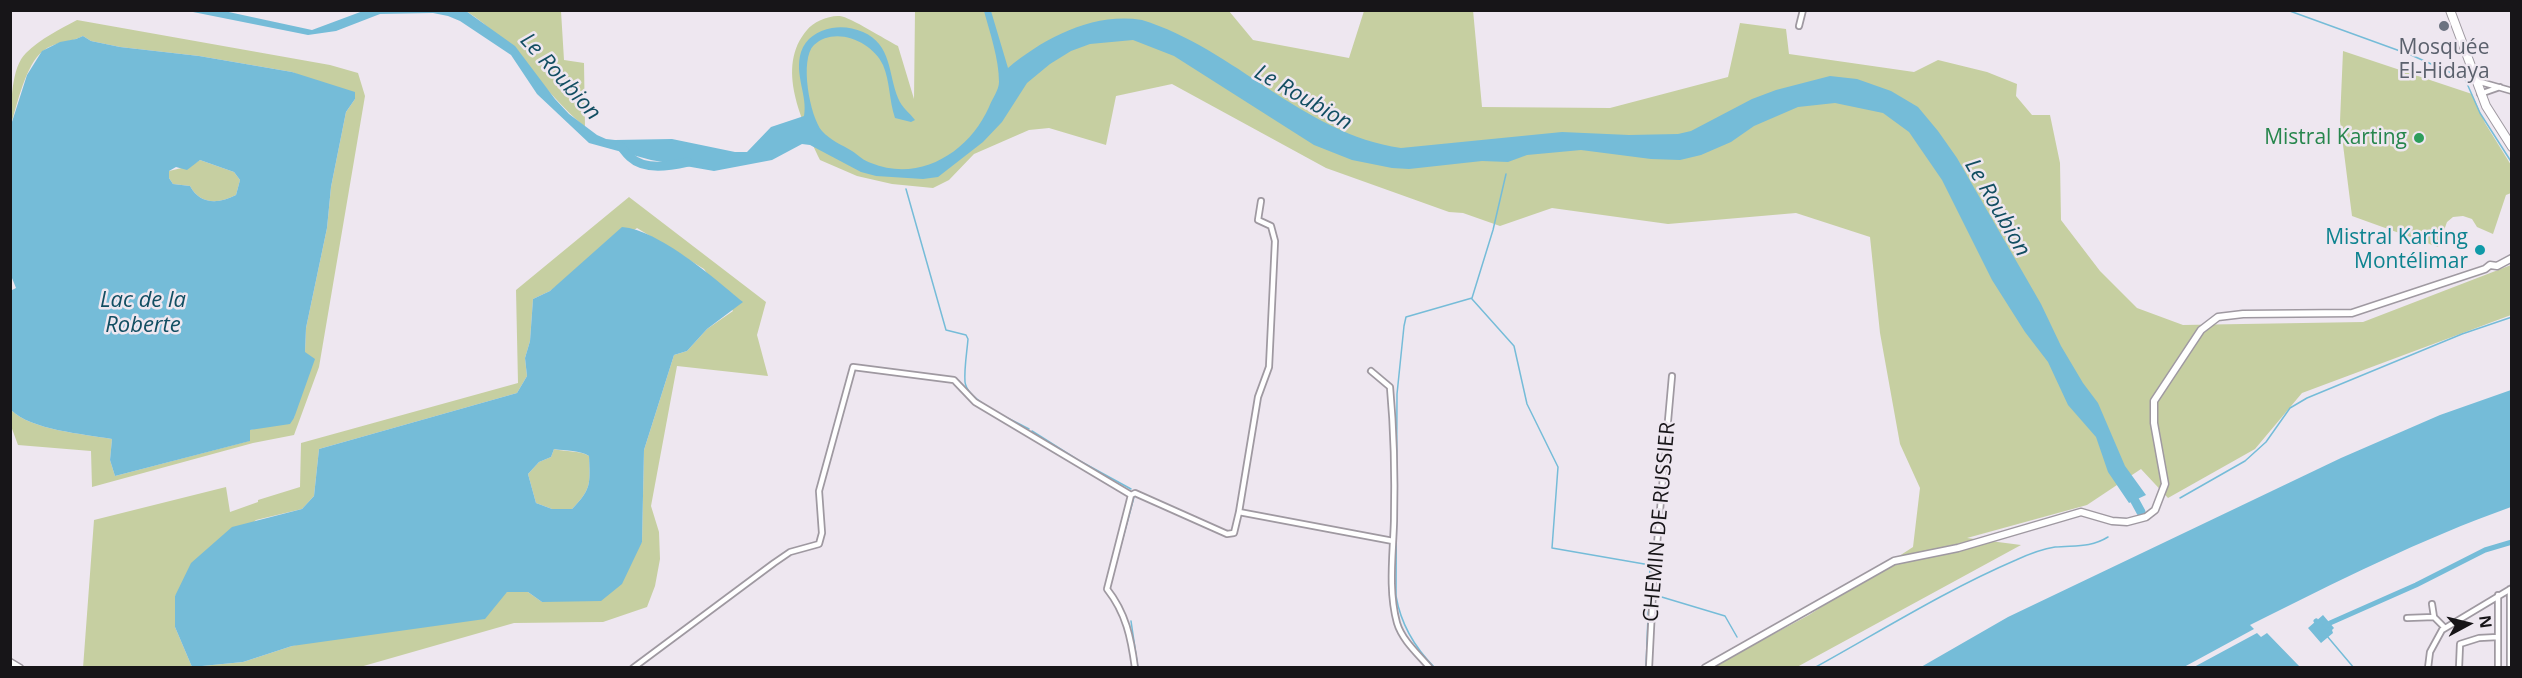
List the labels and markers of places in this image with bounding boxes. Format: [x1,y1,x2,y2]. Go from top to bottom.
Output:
marker: Mosquée El-Hidaya [2437,19,2451,33]
place label: Mosquée El-Hidaya [2398,35,2490,85]
place label: Mistral Karting [2264,125,2407,151]
marker: Mistral Karting [2412,131,2426,145]
place label: Mistral Karting Montélimar [2325,225,2468,275]
marker: Mistral Karting Montélimar [2473,243,2487,257]

